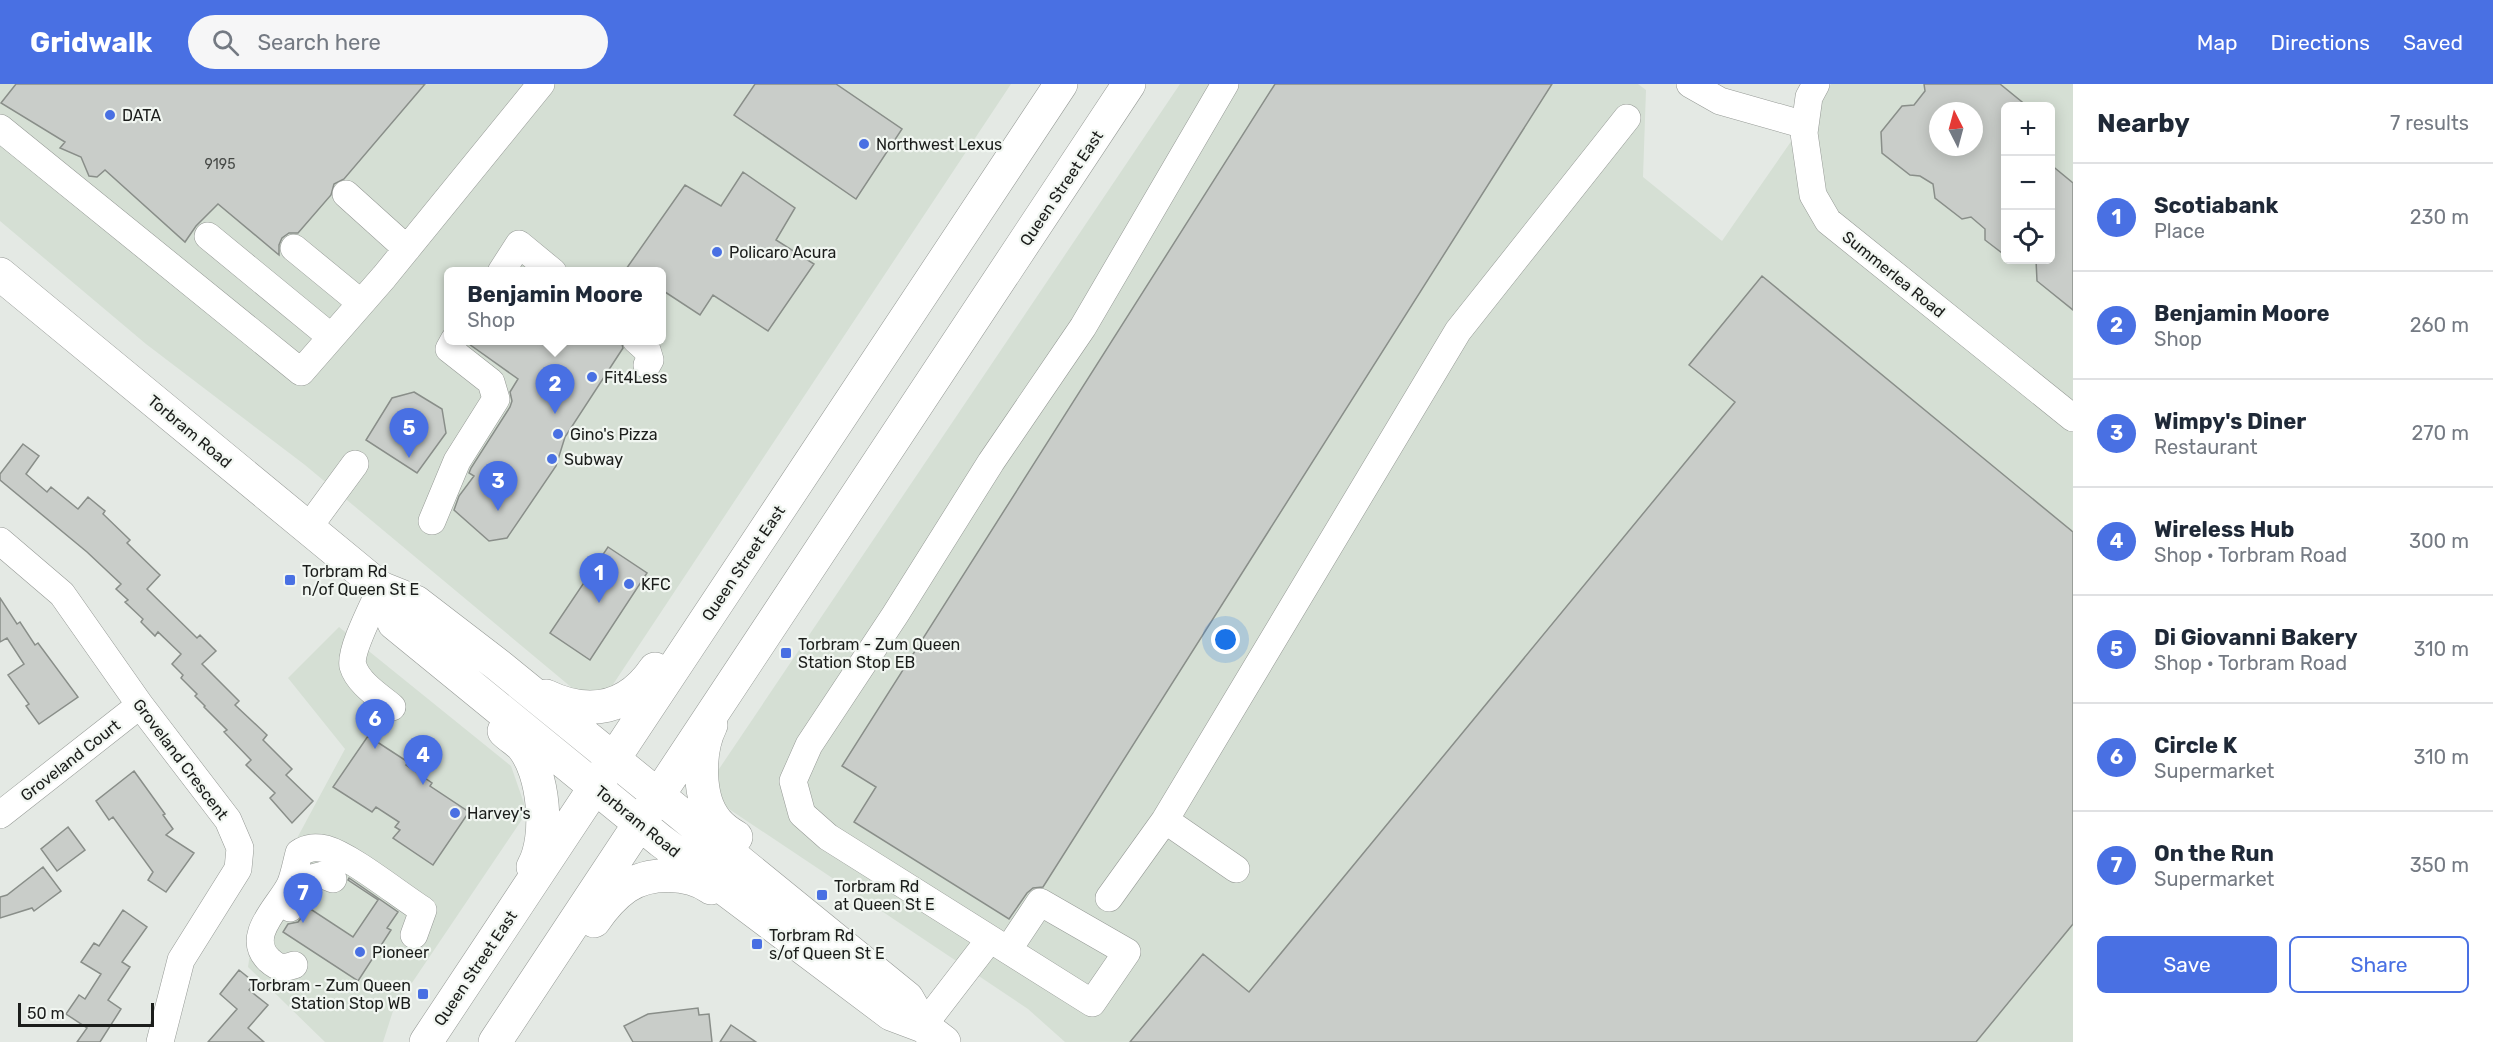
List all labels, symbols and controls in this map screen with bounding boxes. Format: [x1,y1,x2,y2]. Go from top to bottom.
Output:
search box [188,15,608,69]
text: Gridwalk [30,26,152,59]
icon: search [209,26,242,59]
text: Search here [257,29,381,56]
text: Map [2197,30,2238,55]
text: Directions [2271,30,2370,55]
text: Saved [2403,30,2463,55]
north arrow [1929,102,1983,156]
map controls [2001,102,2055,264]
button: + [2001,102,2055,156]
place label: DATA [122,106,161,125]
marker: DATA [103,108,117,122]
text: Nearby [2097,108,2190,139]
text: 7 results [2390,111,2469,135]
street label: Queen Street East [1016,127,1107,250]
place label: Northwest Lexus [876,135,1002,154]
marker: Northwest Lexus [857,137,871,151]
house number: 9195 [205,156,235,173]
button: − [2001,156,2055,210]
text: Scotiabank [2154,192,2278,219]
text: 1 [2112,205,2121,229]
text: 230 m [2410,205,2469,229]
button: locate [2001,210,2055,264]
text: Place [2154,219,2205,243]
street label: Summerlea Road [1839,227,1949,322]
place label: Policaro Acura [729,243,836,262]
marker: Policaro Acura [710,245,724,259]
popup [444,267,666,345]
text: Benjamin Moore [467,281,643,308]
text: Benjamin Moore [2154,300,2330,327]
text: Shop [467,308,515,332]
text: 2 [2110,313,2123,337]
text: 260 m [2410,313,2469,337]
text: Shop [2154,327,2202,351]
pin: 2 [536,364,574,414]
place label: Fit4Less [604,368,668,387]
marker: Fit4Less [585,370,599,384]
street label: Torbram Road [144,391,235,472]
pin: 5 [390,408,428,458]
text: Wimpy's Diner [2154,408,2306,435]
text: 3 [2110,421,2123,445]
text: 270 m [2412,421,2469,445]
place label: Gino's Pizza [570,425,658,444]
marker: Gino's Pizza [551,427,565,441]
text: Restaurant [2154,435,2258,459]
place label: Subway [564,450,623,469]
marker: Subway [545,452,559,466]
pin: 3 [478,462,518,511]
street label: Queen Street East [698,502,789,625]
text: Wireless Hub [2154,516,2294,543]
text: 4 [2110,529,2123,553]
text: 300 m [2409,529,2469,553]
text: Shop · Torbram Road [2154,543,2347,567]
pin: 1 [580,554,618,603]
place label: Torbram Rd n/of Queen St E [302,562,419,599]
marker: Torbram Rd n/of Queen St E [283,573,297,587]
place label: KFC [641,575,671,594]
marker: KFC [622,577,636,591]
text: Di Giovanni Bakery [2154,624,2358,651]
your location [1211,625,1240,654]
place label: Torbram - Zum Queen Station Stop EB [798,635,960,672]
text: 5 [2110,637,2123,661]
text: 310 m [2413,637,2469,661]
marker: Torbram - Zum Queen Station Stop EB [779,646,793,660]
text: Shop · Torbram Road [2154,651,2347,675]
street label: Groveland Crescent [129,695,232,823]
pin: 6 [356,700,394,749]
street label: Groveland Court [17,716,124,805]
text: Circle K [2154,732,2237,759]
pin: 4 [404,736,442,785]
text: 6 [2110,745,2123,769]
text: 310 m [2413,745,2469,769]
text: Supermarket [2154,759,2274,783]
street label: Torbram Road [592,781,684,861]
place label: Harvey's [467,804,531,823]
marker: Harvey's [448,806,462,820]
text: On the Run [2154,840,2274,867]
text: 7 [2111,853,2122,877]
text: 350 m [2410,853,2469,877]
text: Supermarket [2154,867,2274,891]
pin: 7 [284,874,322,923]
place label: Torbram Rd at Queen St E [834,877,935,914]
marker: Torbram Rd at Queen St E [815,888,829,902]
street label: Queen Street East [430,907,521,1030]
place label: Torbram Rd s/of Queen St E [769,926,885,963]
button: Save [2097,936,2277,993]
button: Share [2289,936,2469,993]
marker: Torbram Rd s/of Queen St E [750,937,764,951]
place label: Pioneer [372,943,429,962]
marker: Pioneer [353,945,367,959]
place label: Torbram - Zum Queen Station Stop WB [249,976,411,1013]
marker: Torbram - Zum Queen Station Stop WB [416,987,430,1001]
scale bar [18,1000,154,1028]
text: 50 m [27,1004,65,1023]

